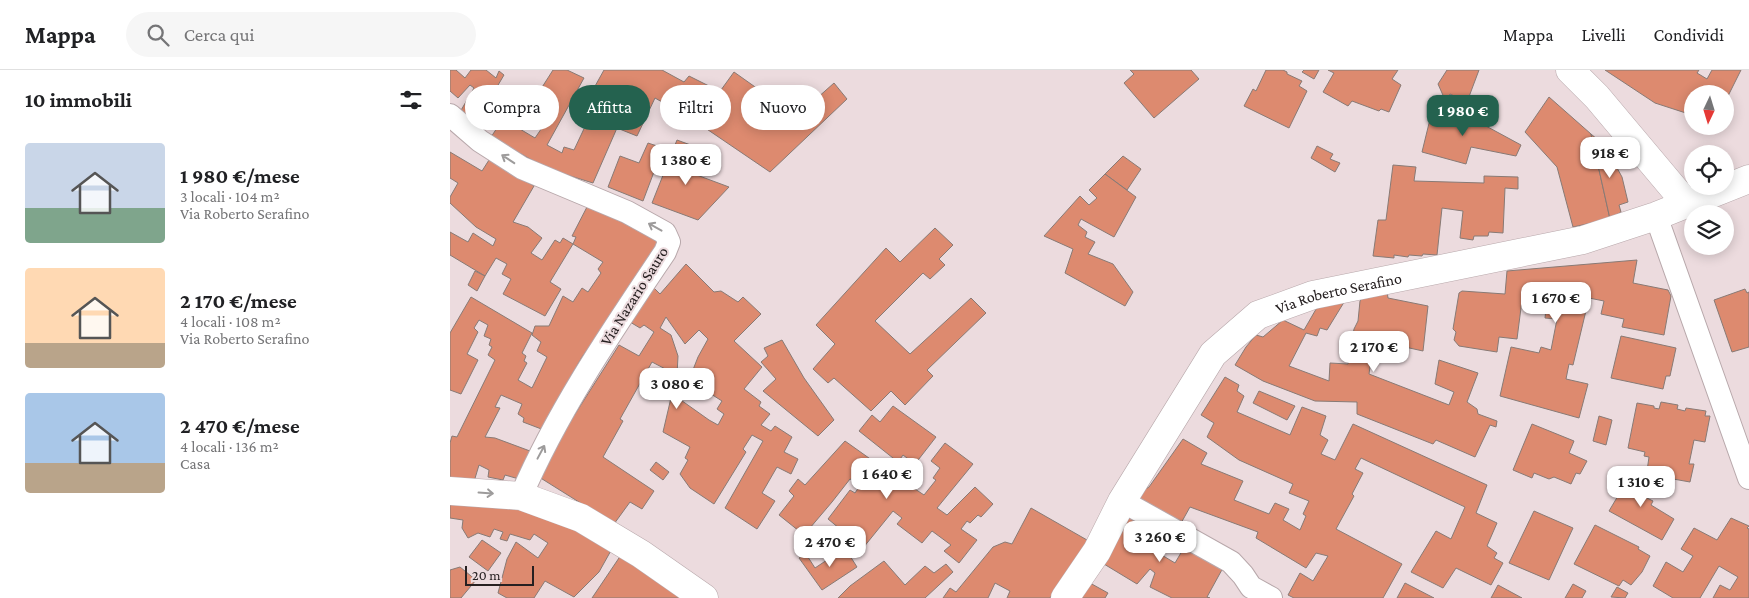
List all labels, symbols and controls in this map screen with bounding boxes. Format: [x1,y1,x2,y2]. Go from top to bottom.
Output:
search box [126,12,476,57]
text: Mappa [25,21,96,48]
icon: search [144,21,172,49]
text: Cerca qui [184,24,255,45]
text: Mappa [1503,25,1554,45]
text: Livelli [1582,25,1625,45]
text: Condividi [1653,25,1724,45]
chip: Compra [465,85,559,130]
chip: Affitta [569,85,650,130]
chip: Filtri [660,85,731,130]
chip: Nuovo [741,85,825,130]
north arrow [1684,85,1734,135]
map controls [1684,85,1734,255]
icon: filters [397,86,425,114]
text: 10 immobili [25,88,132,112]
pin: 1 980 € [1417,94,1509,137]
text: 1 980 € [1438,102,1488,119]
pin: 918 € [1575,136,1645,179]
pin: 1 380 € [640,144,732,186]
text: 918 € [1591,144,1629,161]
button: locate [1684,145,1734,195]
text: 1 380 € [661,151,711,168]
one-way arrow [501,153,515,163]
icon: home [65,163,125,223]
text: 1 980 €/mese [180,164,300,188]
text: 3 locali · 104 m² [180,188,280,205]
text: Via Roberto Serafino [180,205,310,222]
button: layers [1684,205,1734,255]
one-way arrow [647,222,662,232]
street label: Via Nazario Sauro [597,244,671,348]
street label: Via Roberto Serafino [1273,269,1403,316]
pin: 1 670 € [1510,282,1602,324]
icon: home [65,288,125,348]
text: 2 170 €/mese [180,289,297,313]
text: 1 670 € [1532,289,1580,306]
text: 4 locali · 108 m² [180,313,281,330]
text: Via Roberto Serafino [180,330,310,347]
pin: 2 170 € [1328,330,1420,373]
text: 2 170 € [1350,338,1398,355]
pin: 3 080 € [631,368,723,410]
text: 3 080 € [650,375,704,392]
icon: home [65,413,125,473]
text: 2 470 €/mese [180,414,300,438]
text: 4 locali · 136 m² [180,438,279,455]
one-way arrow [536,444,546,459]
text: Casa [180,455,210,472]
pin: 1 640 € [841,458,933,500]
text: 1 640 € [862,465,912,482]
pin: 1 310 € [1595,466,1687,508]
text: 1 310 € [1618,473,1664,490]
one-way arrow [477,489,493,498]
pin: 3 260 € [1114,520,1206,563]
pin: 2 470 € [784,526,876,568]
text: 3 260 € [1134,528,1186,545]
text: 2 470 € [805,533,855,550]
scale bar [465,563,534,586]
text: 20 m [472,567,500,583]

